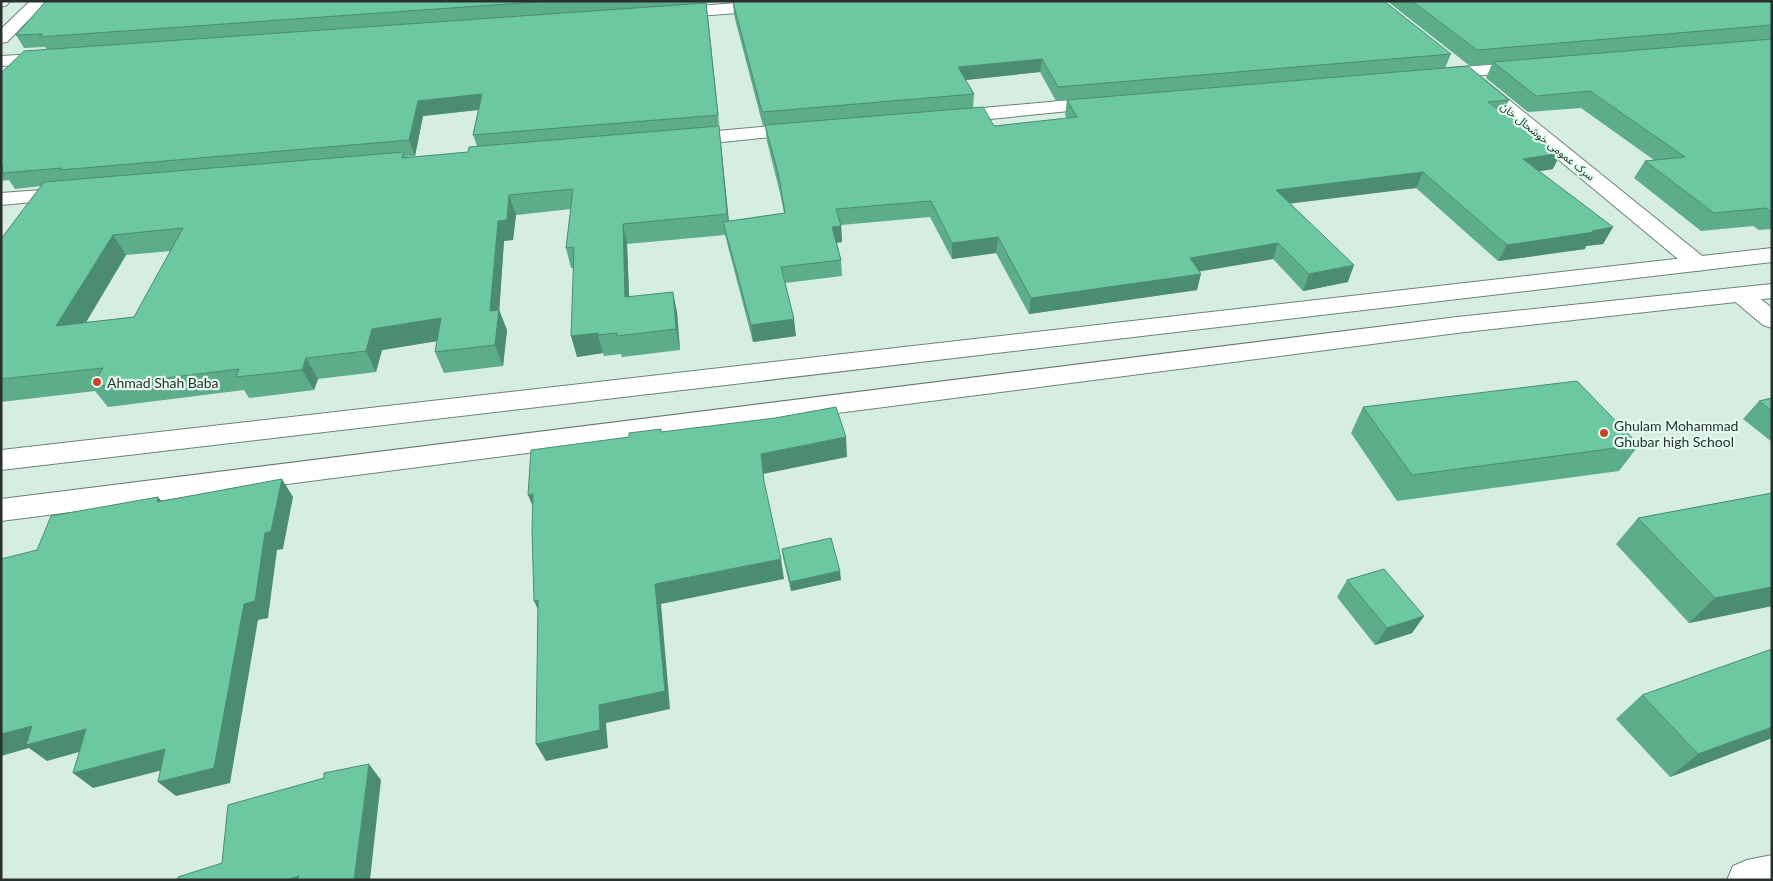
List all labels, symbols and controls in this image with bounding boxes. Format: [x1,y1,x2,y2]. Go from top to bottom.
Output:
street label: سرک عمومی خوشحال خان [1498,99,1598,184]
place label: Ahmad Shah Baba [107,374,219,391]
marker: Ahmad Shah Baba [91,376,103,388]
place label: Ghulam Mohammad Ghubar high School [1614,417,1738,450]
marker: Ghulam Mohammad Ghubar high School [1598,427,1610,439]

